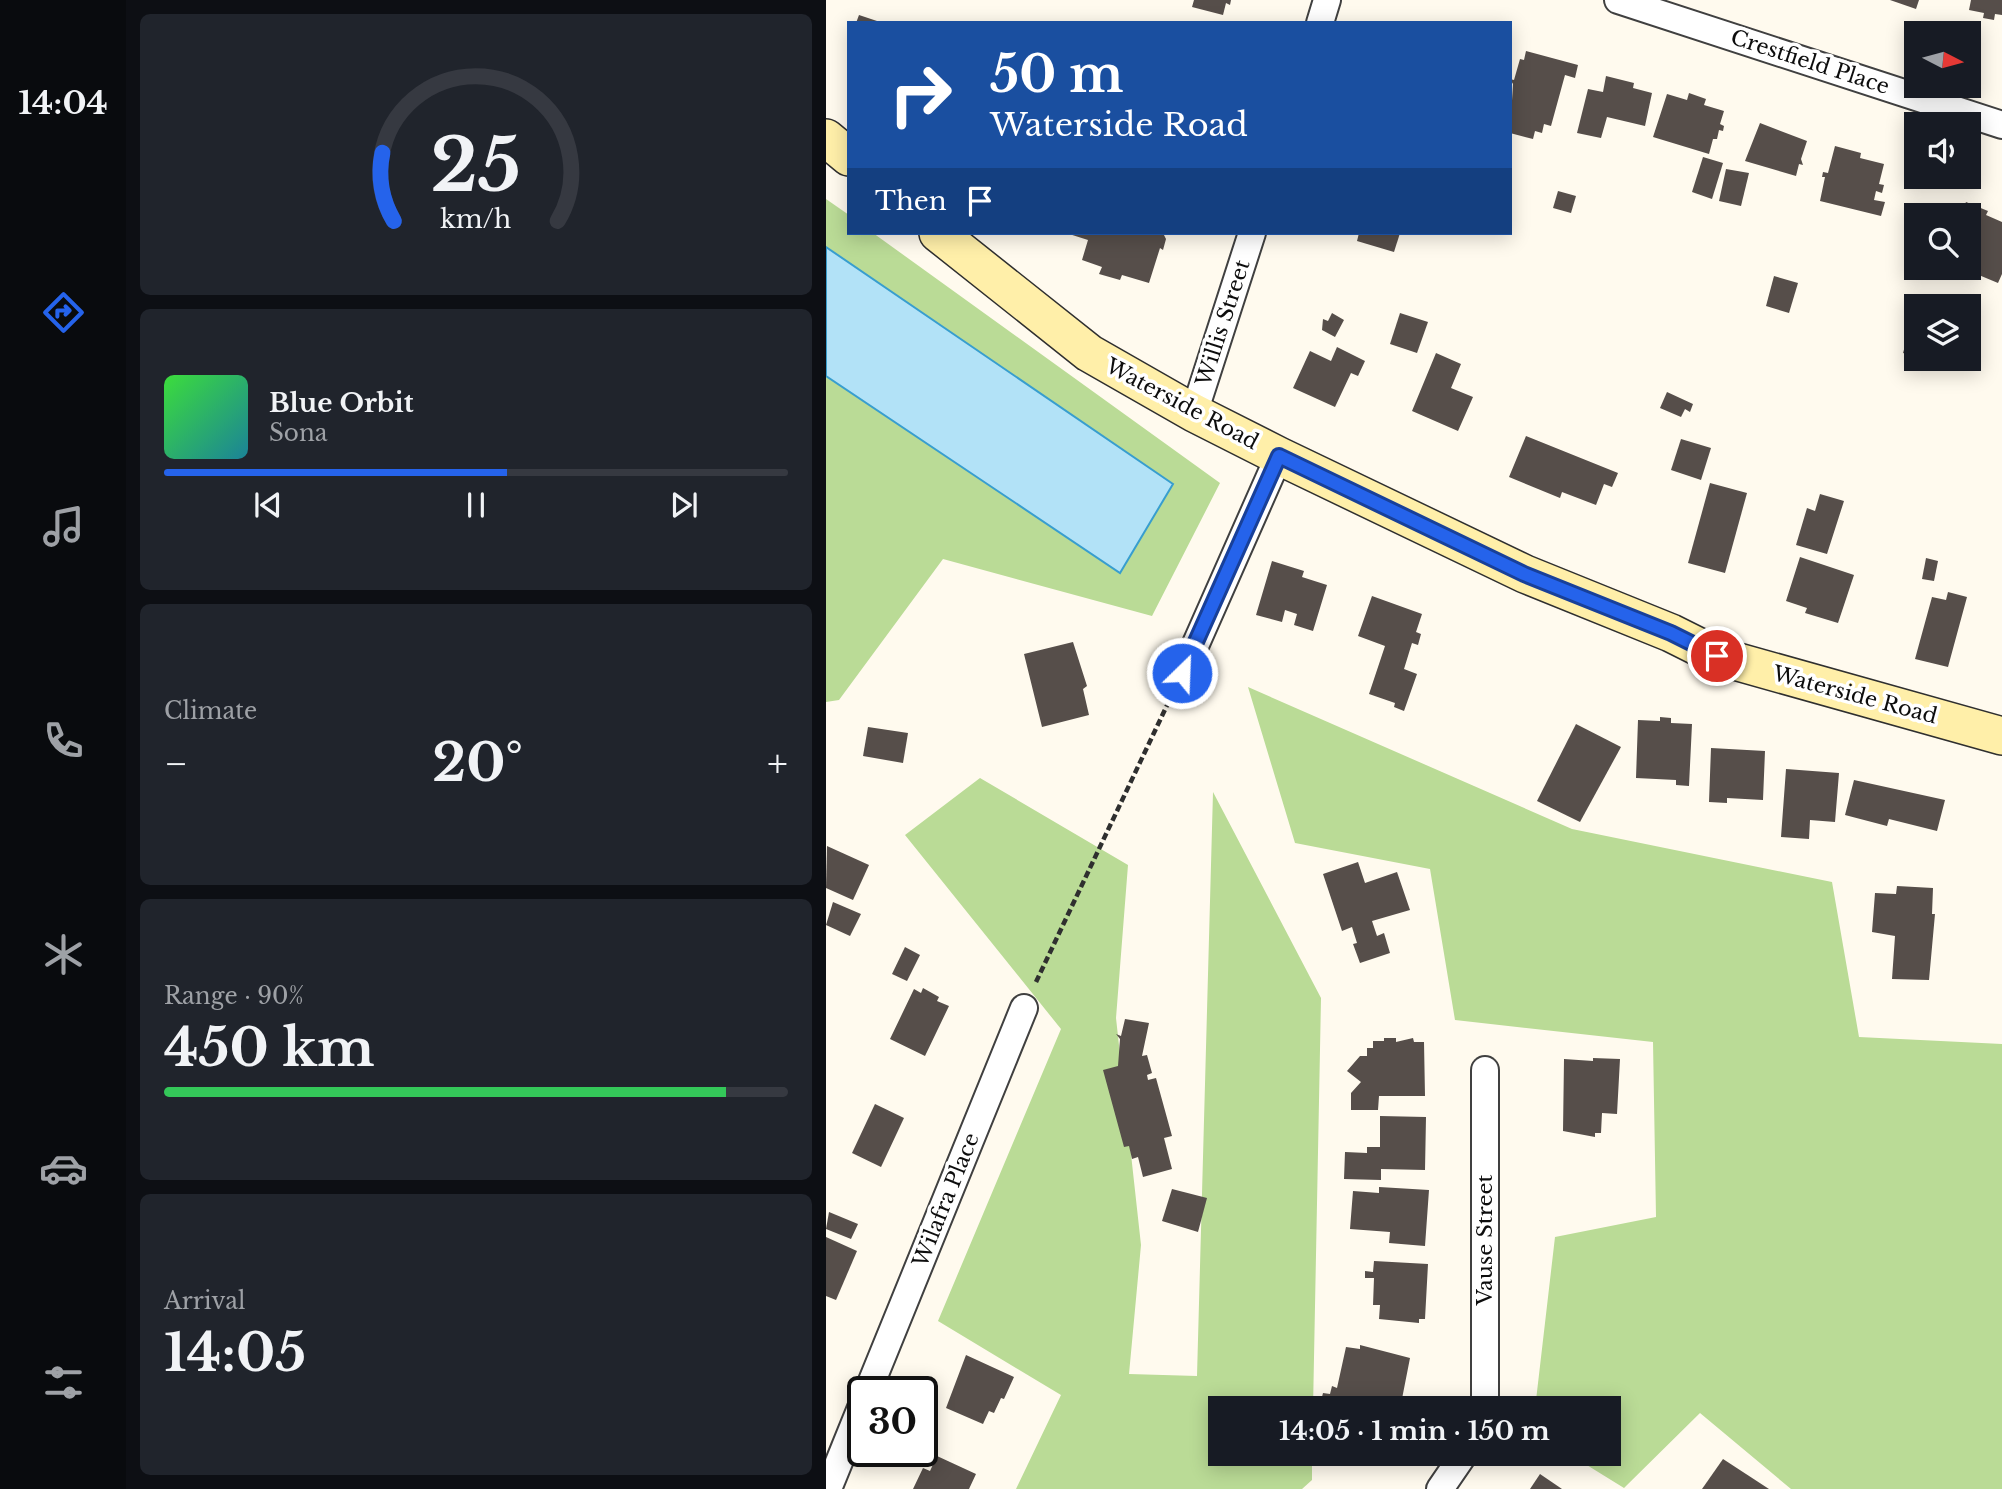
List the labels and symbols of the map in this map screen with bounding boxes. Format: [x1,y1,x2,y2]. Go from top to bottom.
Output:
north arrow [1904,21,1981,98]
street label: Crestfield Place [1727,24,1893,100]
street label: Willis Street [1190,257,1256,390]
street label: Waterside Road [1100,352,1263,455]
pin [1687,626,1747,686]
position arrow [1145,636,1219,710]
street label: Waterside Road [1769,660,1940,729]
street label: Wilafra Place [907,1129,985,1272]
street label: Vause Street [1472,1174,1498,1306]
speed limit sign: 30 [847,1376,938,1467]

